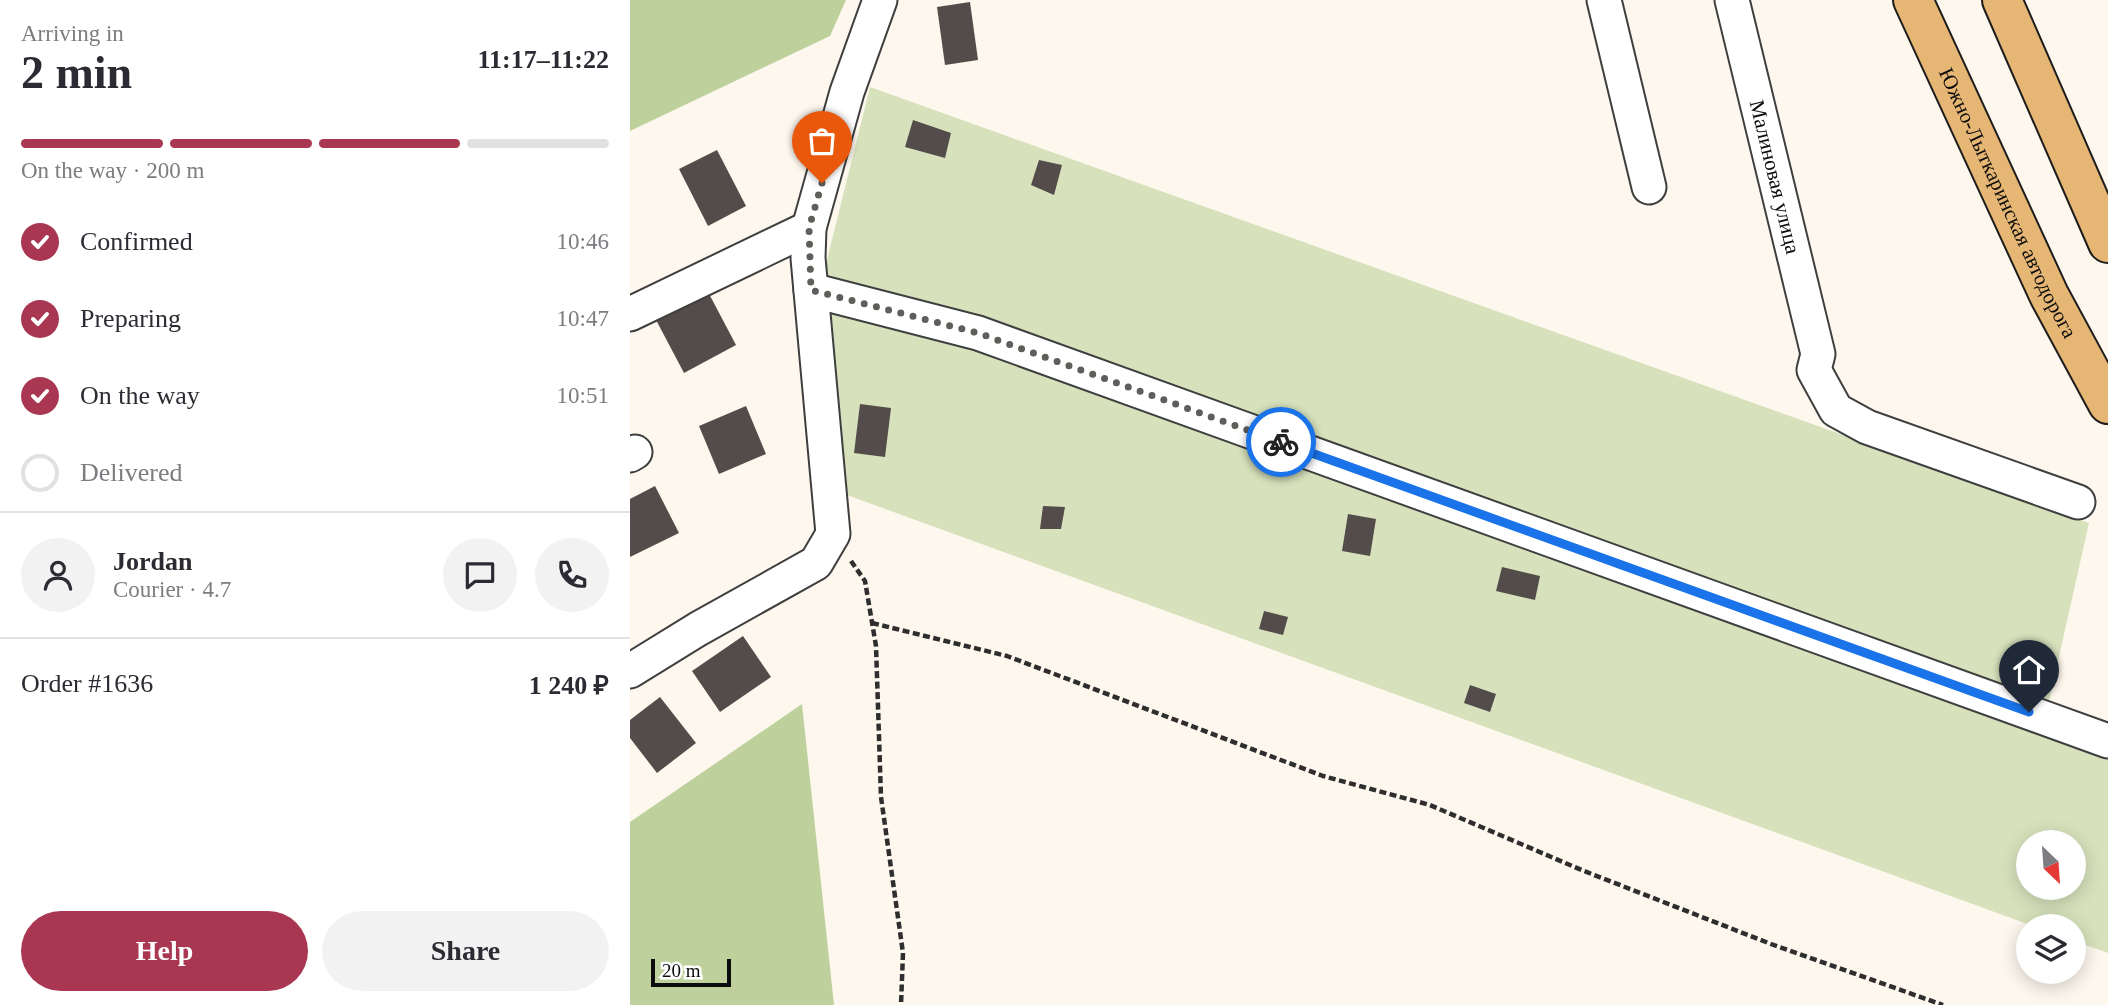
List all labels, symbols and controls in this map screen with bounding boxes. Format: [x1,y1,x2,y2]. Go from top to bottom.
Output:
text: Arriving in [21,21,124,46]
text: 11:17–11:22 [478,45,609,74]
text: 2 min [21,47,132,98]
street label: Южно-Лыткаринская автодорога [1934,64,2082,343]
street label: Малиновая улица [1745,98,1805,257]
pin [792,111,852,183]
icon: bag [803,122,841,160]
text: On the way · 200 m [21,158,204,183]
icon: check [21,223,59,261]
text: Confirmed [80,227,193,256]
text: 10:46 [557,229,609,254]
icon: check [21,300,59,338]
text: Preparing [80,304,181,333]
text: 10:47 [557,306,609,331]
icon: check [21,377,59,415]
text: On the way [80,381,200,410]
text: 10:51 [557,383,609,408]
courier [1246,407,1316,477]
icon: bike [1262,423,1300,461]
text: Delivered [80,458,183,487]
button: person [21,538,95,612]
button: chat [443,538,517,612]
button: phone [535,538,609,612]
text: Jordan [113,547,192,576]
text: Courier · 4.7 [113,577,231,602]
pin [1999,640,2059,712]
icon: home [2010,651,2048,689]
text: Order #1636 [21,669,153,698]
text: 1 240 ₽ [529,671,609,700]
north arrow [2016,830,2086,900]
map controls [2016,830,2086,984]
button: Help [21,911,308,991]
button: Share [322,911,609,991]
button: layers [2016,914,2086,984]
scale bar [651,956,732,988]
text: 20 m [662,960,701,981]

